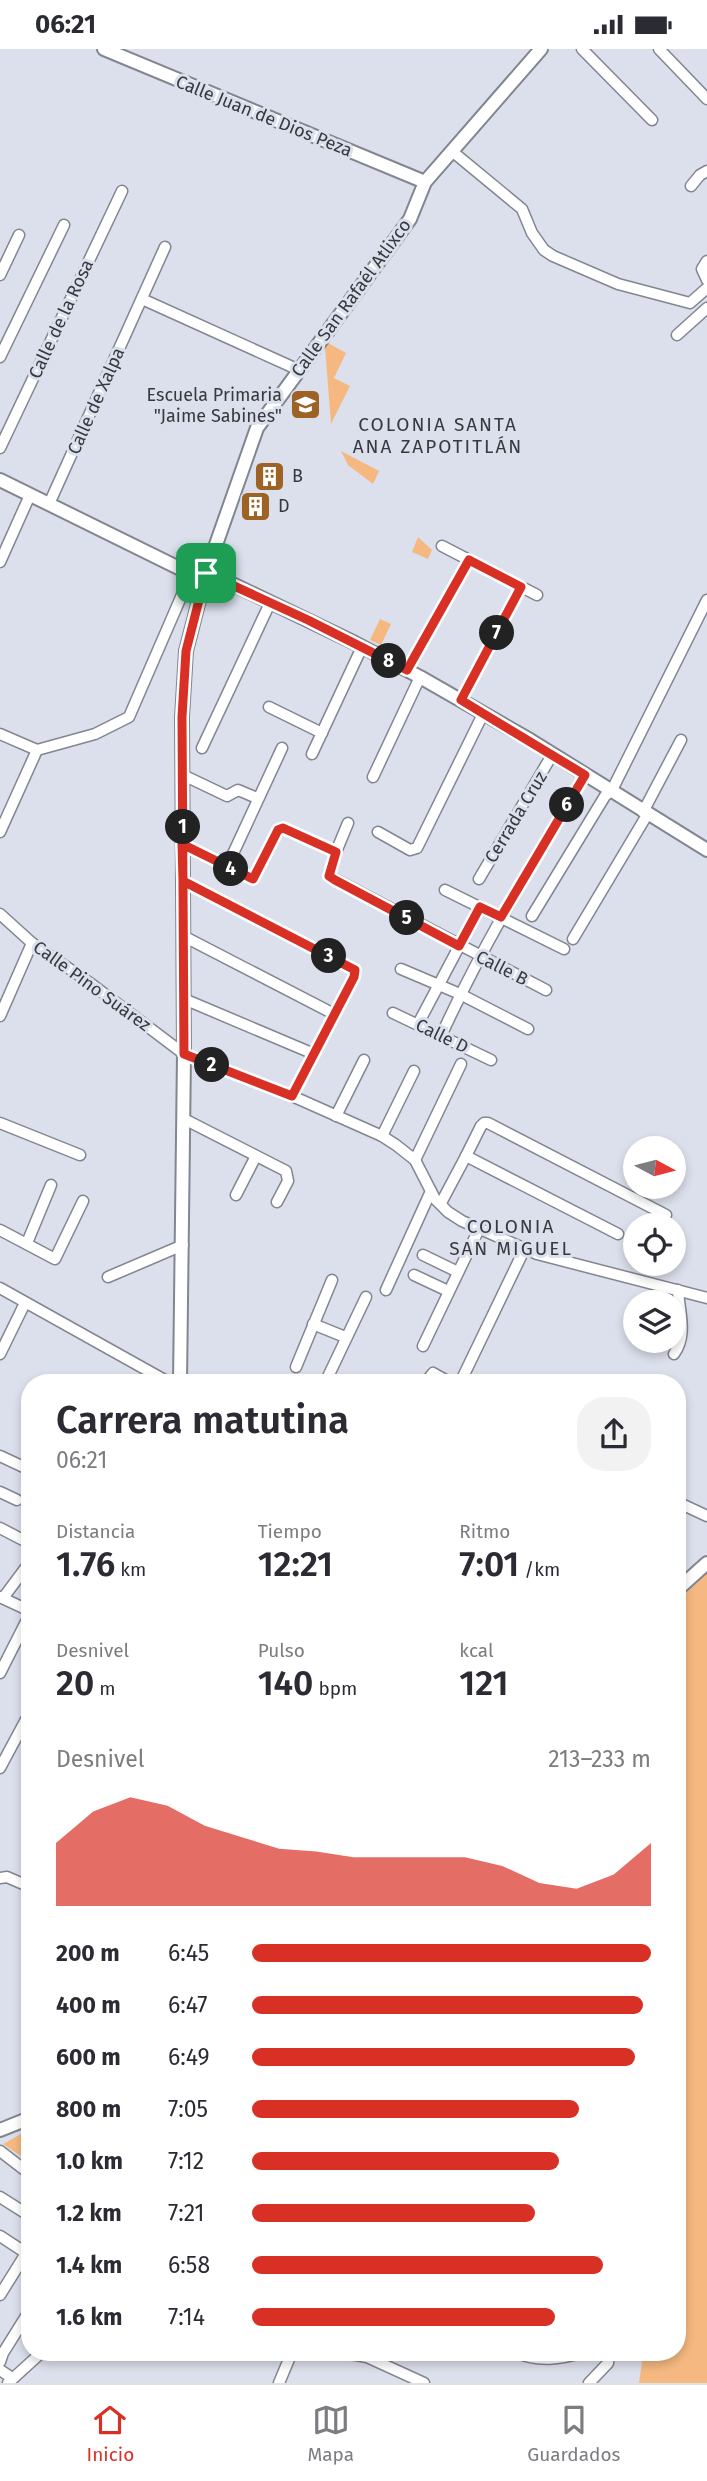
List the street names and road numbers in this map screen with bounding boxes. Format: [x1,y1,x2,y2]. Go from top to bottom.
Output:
street label: Calle Juan de Dios Peza [173,71,355,161]
street label: Calle San Rafaél Atlixco [286,215,416,381]
street label: Calle de la Rosa [24,256,98,382]
street label: Calle de Xalpa [63,344,129,458]
street label: Cerrada Cruz [480,767,552,867]
street label: Calle Pino Suárez [29,936,155,1036]
street label: Calle B [472,946,532,990]
street label: Calle D [412,1014,472,1058]

